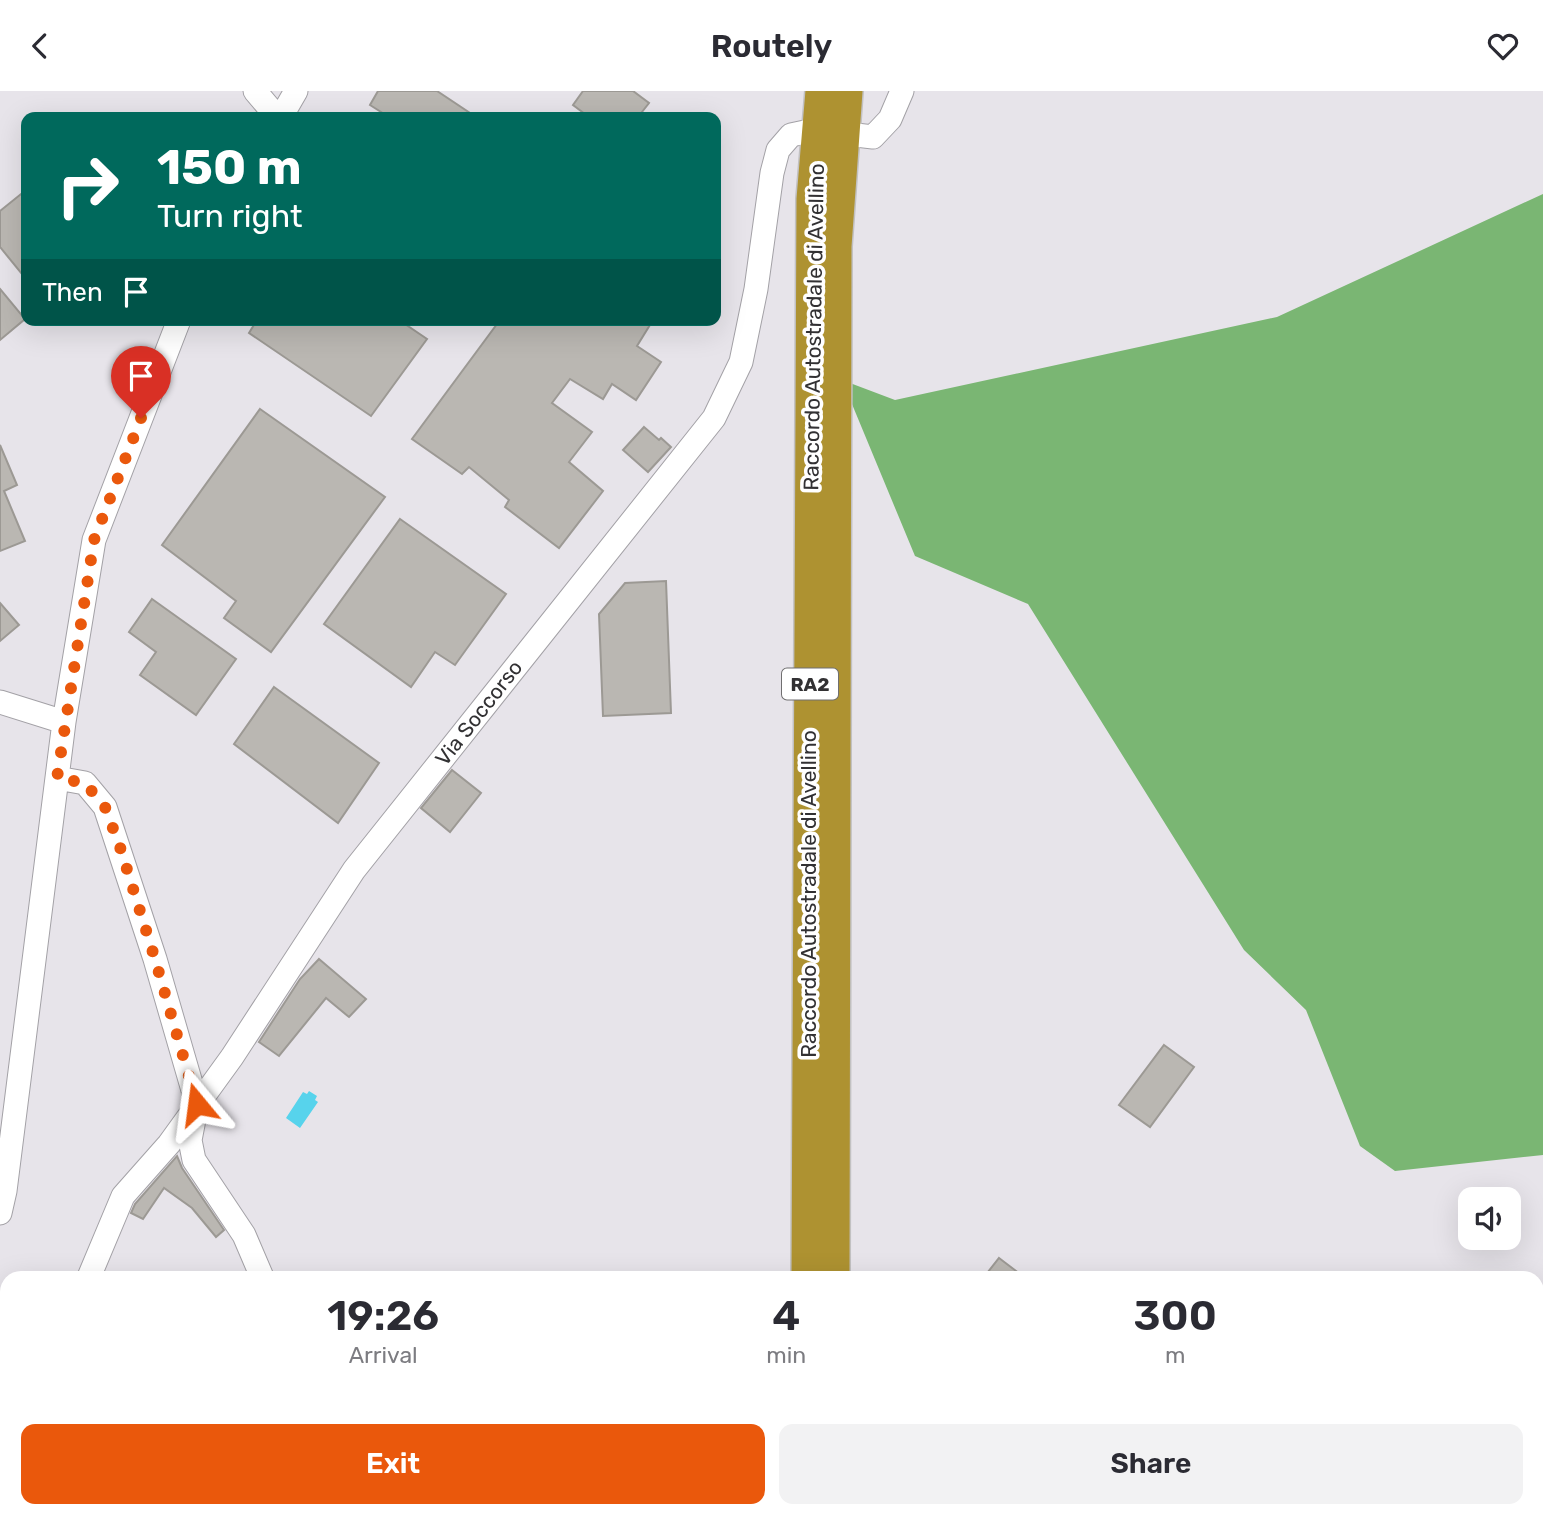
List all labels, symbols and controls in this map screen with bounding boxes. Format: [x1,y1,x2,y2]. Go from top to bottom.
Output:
icon: back [21,27,59,65]
text: Routely [711,27,832,65]
icon: heart [1484,27,1522,65]
text: 150 m [157,138,302,196]
icon: right [42,140,133,231]
street label: Raccordo Autostradale di Avellino [798,163,829,491]
text: Turn right [157,197,302,235]
icon: arrive [117,273,155,311]
text: Then [42,277,103,308]
pin [111,346,171,418]
icon: arrive [122,357,160,395]
street label: Via Soccorso [430,655,527,770]
road number: RA2 [782,669,838,699]
street label: Raccordo Autostradale di Avellino [796,730,821,1058]
position arrow [160,1067,234,1141]
map controls [1458,1187,1521,1250]
button: sound [1458,1187,1521,1250]
text: 19:26 [327,1291,439,1341]
text: 4 [772,1291,800,1341]
text: 300 [1134,1291,1217,1341]
text: Arrival [349,1341,418,1369]
text: min [766,1341,806,1369]
text: m [1165,1341,1185,1369]
button: Exit [21,1424,765,1504]
button: Share [779,1424,1523,1504]

